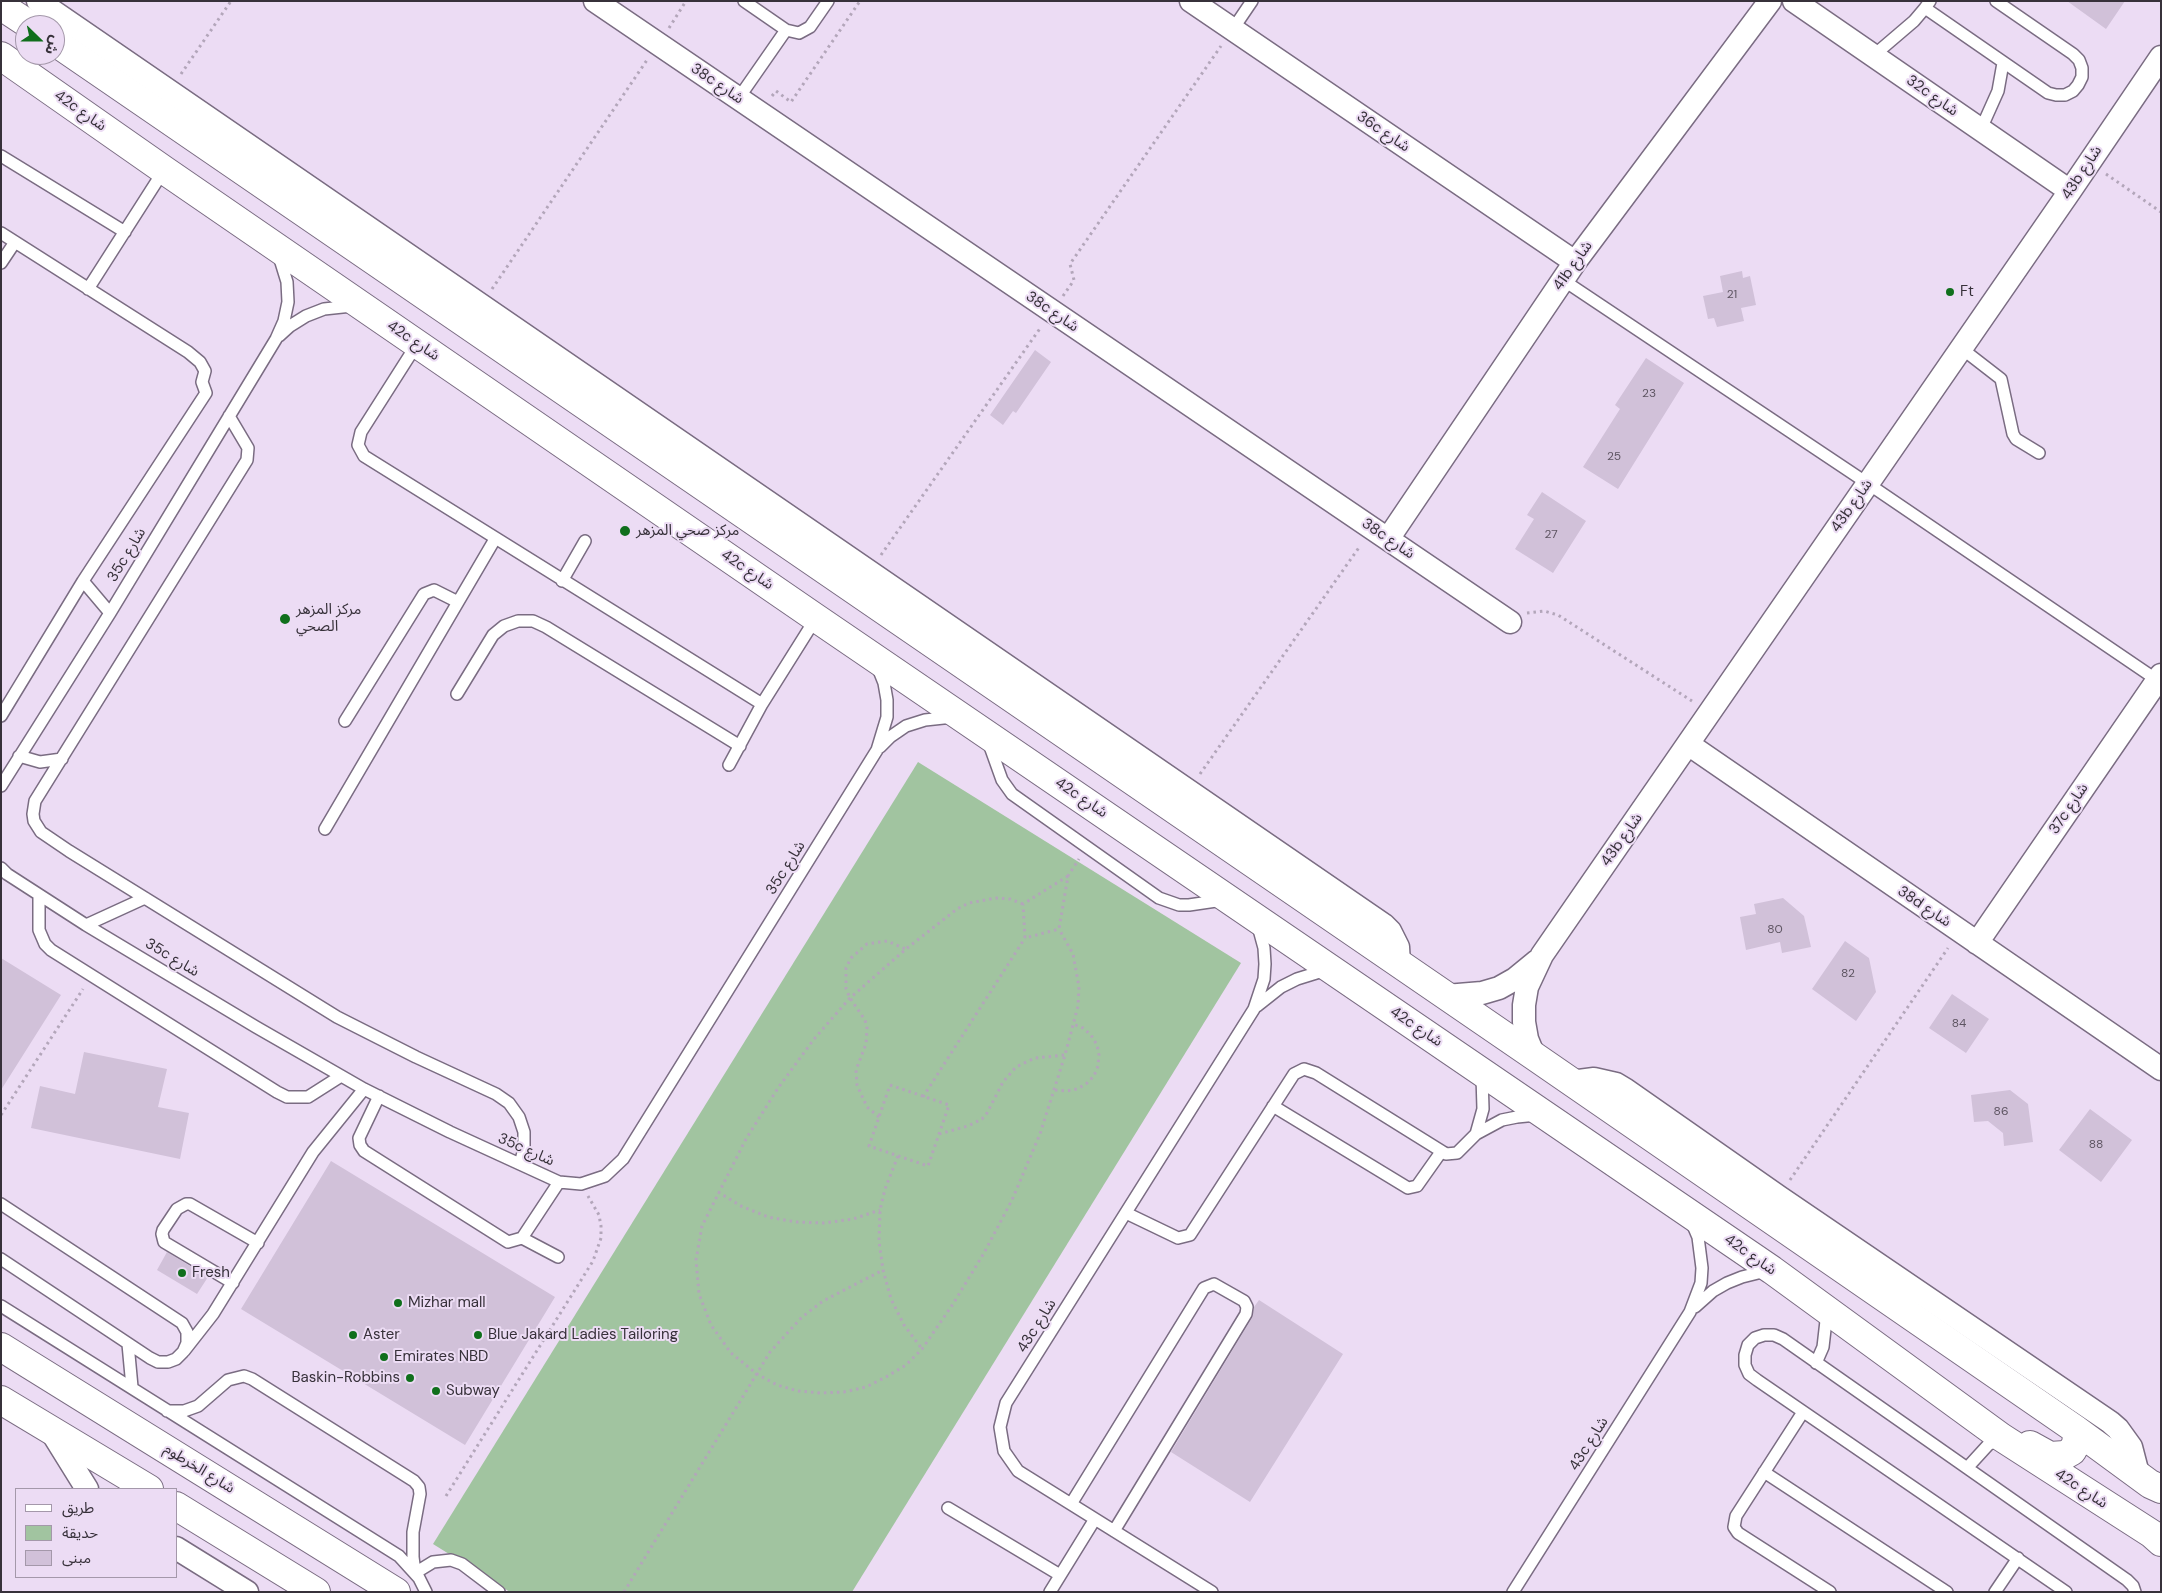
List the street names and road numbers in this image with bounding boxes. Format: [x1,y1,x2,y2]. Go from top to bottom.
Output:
street label: 38c شارع [687,60,747,108]
street label: 32c شارع [1903,72,1961,120]
street label: 42c شارع [51,87,109,135]
street label: 36c شارع [1353,108,1413,156]
street label: 43b شارع [2058,143,2106,203]
street label: 41b شارع [1549,238,1597,294]
street label: 38c شارع [1022,288,1082,336]
street label: 42c شارع [383,317,443,365]
street label: 43b شارع [1827,476,1877,536]
street label: 38c شارع [1358,515,1418,563]
street label: 35c شارع [104,525,150,585]
street label: 42c شارع [717,546,777,594]
street label: 42c شارع [1051,774,1111,822]
street label: 37c شارع [2045,780,2093,838]
street label: 43b شارع [1597,810,1647,870]
street label: 35c شارع [763,838,809,898]
street label: 38d شارع [1894,883,1954,931]
street label: 35c شارع [142,935,202,981]
street label: 42c شارع [1386,1003,1446,1051]
street label: 35c شارع [495,1130,557,1170]
street label: 42c شارع [1721,1231,1779,1279]
street label: 43c شارع [1014,1296,1060,1356]
street label: 43c شارع [1566,1414,1612,1474]
street label: شارع الخرطوم [160,1440,238,1498]
street label: 42c شارع [2051,1465,2111,1513]

